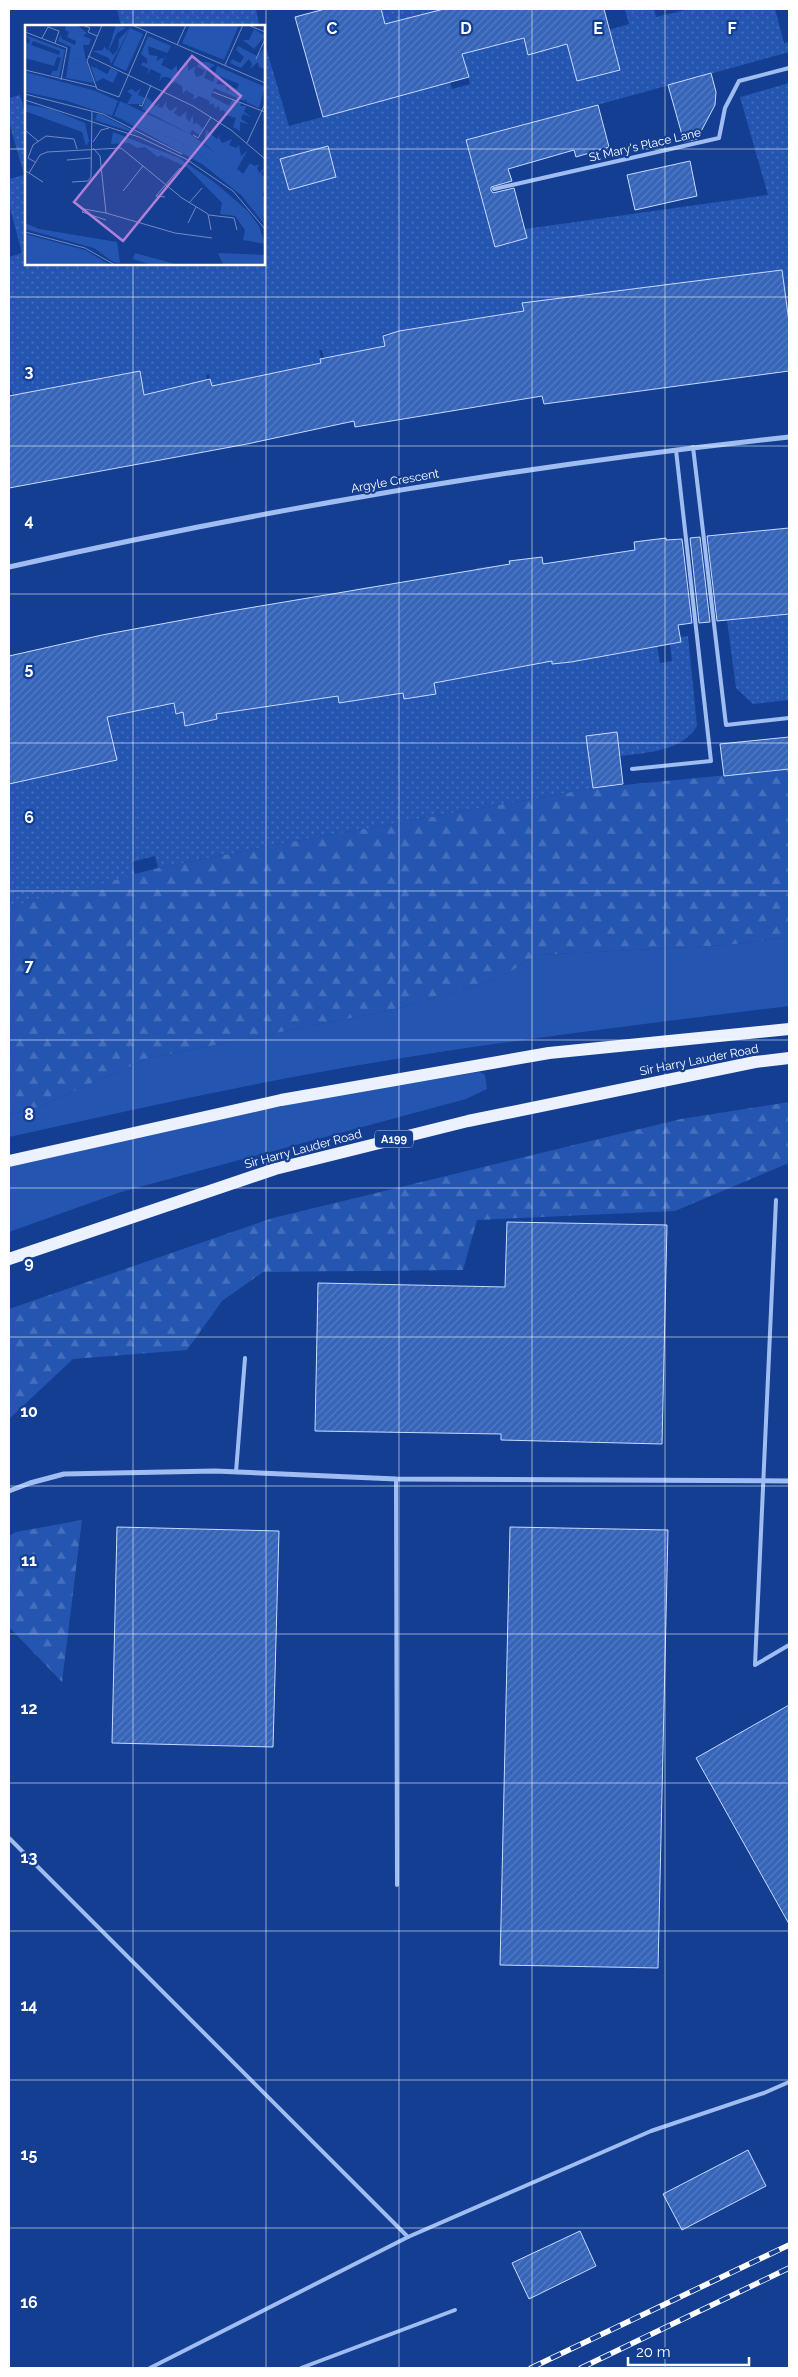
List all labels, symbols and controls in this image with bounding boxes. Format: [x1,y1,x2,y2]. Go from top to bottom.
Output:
text: C [327,19,338,38]
text: D [460,19,472,38]
text: E [593,19,603,38]
text: F [727,19,737,38]
inset map [25,25,265,265]
street label: St Mary's Place Lane [588,125,702,165]
text: 3 [25,362,34,381]
street label: Argyle Crescent [350,466,440,496]
text: 4 [24,511,34,530]
text: 5 [25,659,34,678]
text: 6 [24,808,34,827]
text: 7 [25,956,34,975]
street label: Sir Harry Lauder Road [638,1042,760,1078]
text: 8 [24,1105,34,1124]
street label: Sir Harry Lauder Road [243,1127,363,1171]
road number: A199 [375,1130,413,1148]
text: 9 [24,1253,34,1272]
text: 10 [20,1402,38,1421]
text: 11 [21,1551,37,1570]
text: 12 [21,1699,37,1718]
text: 13 [21,1848,37,1867]
text: 14 [20,1996,38,2015]
text: 15 [21,2145,38,2164]
text: 16 [20,2293,38,2312]
scale bar [628,2334,749,2366]
text: 20 m [636,2343,671,2361]

